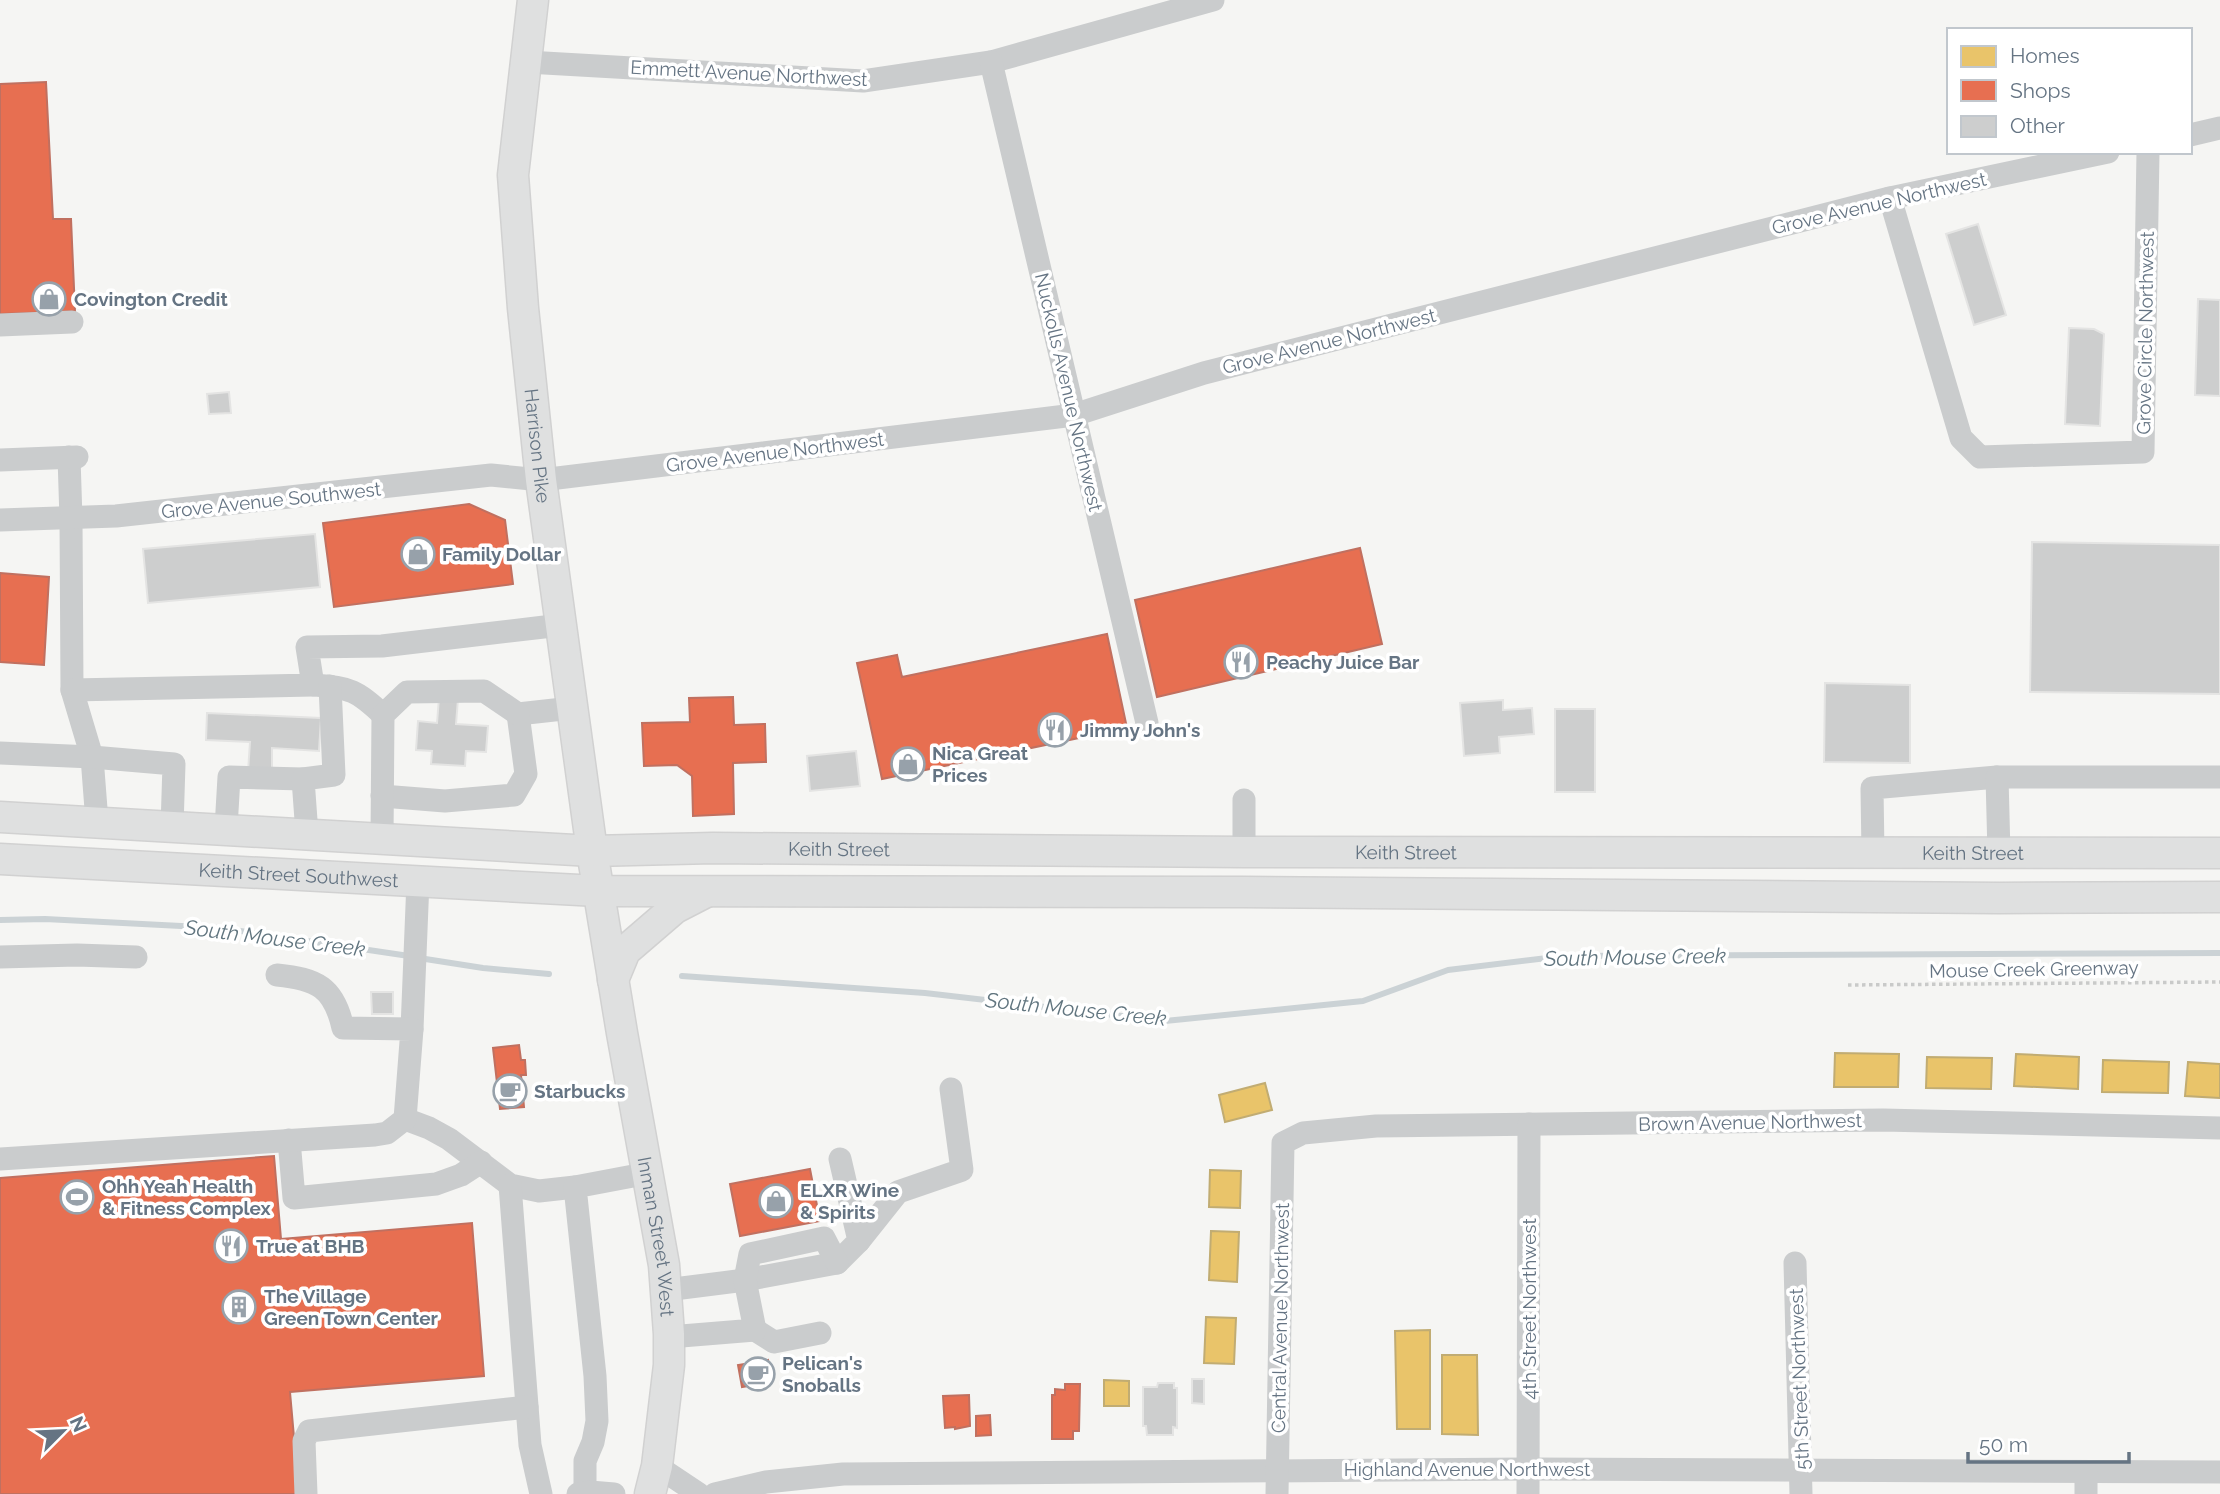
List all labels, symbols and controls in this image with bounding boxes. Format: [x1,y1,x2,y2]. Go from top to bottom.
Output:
legend [1947,28,2192,154]
text: Homes [2010,43,2080,68]
street label: Emmett Avenue Northwest [630,56,869,90]
text: Shops [2010,78,2071,103]
text: Other [2010,113,2065,138]
street label: Grove Avenue Northwest [1770,167,1989,238]
street label: Grove Circle Northwest [2132,231,2158,435]
street label: Nuckolls Avenue Northwest [1031,271,1107,514]
shop icon: Covington Credit [30,280,68,318]
place label: Covington Credit [74,288,228,310]
street label: Grove Avenue Northwest [1220,304,1439,378]
street label: Harrison Pike [520,387,555,504]
street label: Grove Avenue Northwest [665,428,886,476]
street label: Grove Avenue Southwest [160,477,383,522]
shop icon: Family Dollar [399,535,437,573]
place label: Family Dollar [442,543,562,565]
restaurant icon: Peachy Juice Bar [1222,643,1260,681]
place label: Peachy Juice Bar [1266,651,1420,673]
restaurant icon: Jimmy John's [1036,711,1074,749]
place label: Jimmy John's [1080,719,1201,741]
place label: Nica Great Prices [932,742,1029,786]
shop icon: Nica Great Prices [889,745,927,783]
street label: Keith Street [788,838,891,860]
street label: Keith Street [1355,841,1458,863]
street label: Keith Street [1922,842,2025,864]
street label: Keith Street Southwest [198,859,400,891]
water label: South Mouse Creek [182,914,367,961]
water label: South Mouse Creek [1543,943,1726,971]
street label: Mouse Creek Greenway [1929,956,2139,982]
water label: South Mouse Creek [983,987,1168,1031]
cafe icon: Starbucks [491,1072,529,1110]
place label: Starbucks [534,1080,625,1102]
street label: Brown Avenue Northwest [1638,1109,1863,1135]
street label: Inman Street West [634,1155,679,1318]
place label: Ohh Yeah Health & Fitness Complex [102,1175,272,1219]
sports icon: Ohh Yeah Health & Fitness Complex [58,1178,96,1216]
place label: ELXR Wine & Spirits [800,1179,899,1223]
shop icon: ELXR Wine & Spirits [757,1182,795,1220]
street label: Central Avenue Northwest [1267,1202,1293,1433]
street label: 4th Street Northwest [1518,1218,1540,1400]
restaurant icon: True at BHB [212,1227,250,1265]
place label: True at BHB [256,1235,365,1257]
place label: The Village Green Town Center [264,1285,439,1329]
street label: 5th Street Northwest [1785,1287,1813,1470]
building icon: The Village Green Town Center [220,1288,258,1326]
place label: Pelican's Snoballs [782,1352,862,1396]
cafe icon: Pelican's Snoballs [739,1355,777,1393]
north arrow [28,1396,98,1466]
text: N [66,1413,92,1435]
scale bar [1968,1420,2129,1464]
text: 50 m [1979,1432,2028,1457]
street label: Highland Avenue Northwest [1344,1458,1591,1480]

